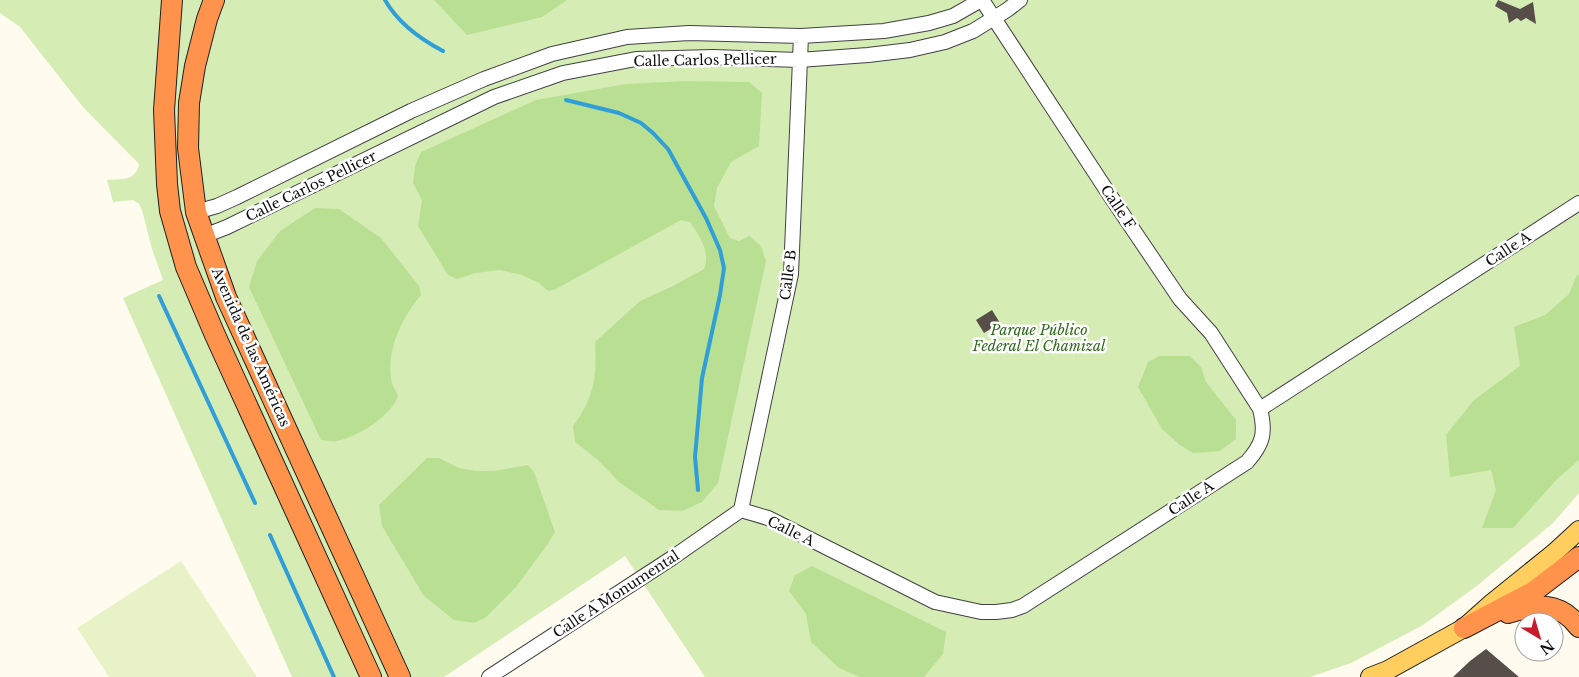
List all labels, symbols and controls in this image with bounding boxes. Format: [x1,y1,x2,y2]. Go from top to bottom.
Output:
street label: Calle Carlos Pellicer [633,50,777,70]
street label: Calle Carlos Pellicer [243,146,380,225]
street label: Calle F [1097,181,1140,233]
street label: Calle A [1482,228,1534,270]
street label: Calle B [776,248,800,301]
street label: Avenida de las Américas [207,264,294,429]
park label: Parque Público Federal El Chamizal [972,321,1106,355]
street label: Calle A [1165,477,1217,519]
street label: Calle A [764,512,818,550]
street label: Calle A Monumental [549,546,683,642]
north arrow [1514,612,1564,662]
text: N [1536,636,1558,658]

